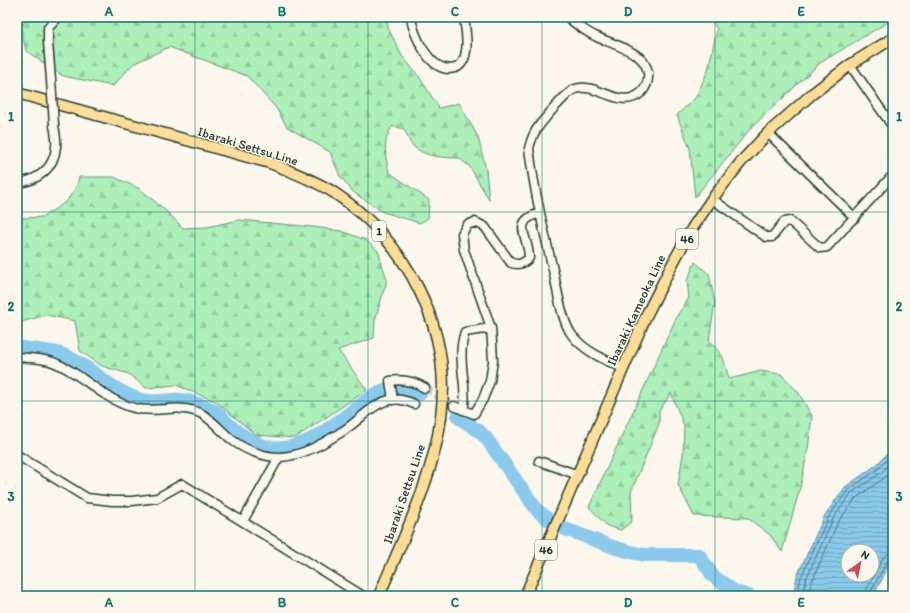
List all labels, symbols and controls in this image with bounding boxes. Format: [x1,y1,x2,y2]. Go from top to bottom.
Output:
text: A [104,4,114,19]
text: B [278,4,287,19]
text: C [451,4,460,19]
text: D [624,4,633,19]
text: E [797,4,805,19]
text: 1 [8,109,14,124]
text: 1 [896,109,902,124]
street label: Ibaraki Settsu Line [196,124,300,168]
road number: 1 [372,221,386,241]
road number: 46 [676,229,698,249]
street label: Ibaraki Kameoka Line [604,252,668,368]
text: 2 [8,299,15,314]
text: 2 [896,299,903,314]
street label: Ibaraki Settsu Line [380,442,428,546]
text: 3 [7,489,15,504]
text: 3 [895,489,903,504]
road number: 46 [535,540,557,560]
north arrow [840,543,880,583]
text: N [859,548,872,563]
text: A [104,595,114,610]
text: B [278,595,287,610]
text: C [451,595,460,610]
text: D [624,595,633,610]
text: E [797,595,805,610]

